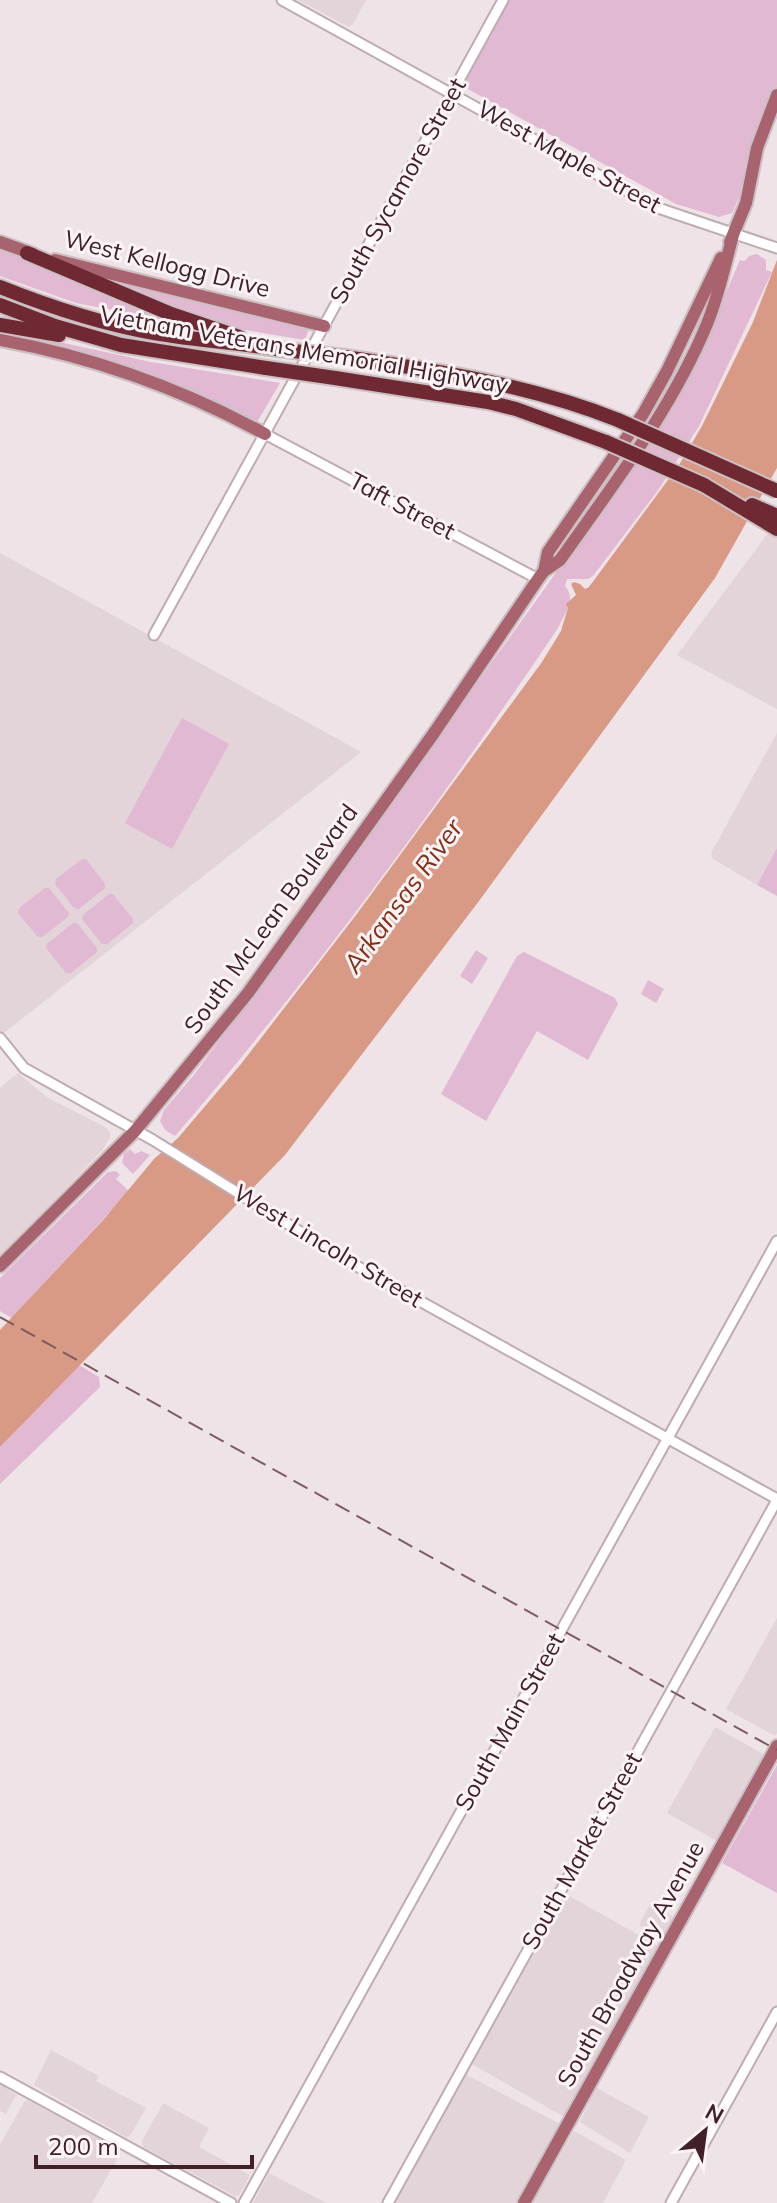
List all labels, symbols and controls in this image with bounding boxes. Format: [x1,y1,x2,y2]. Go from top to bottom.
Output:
street label: South Sycamore Street [322,72,472,309]
street label: West Maple Street [472,93,667,219]
street label: West Kellogg Drive [61,223,273,303]
street label: Vietnam Veterans Memorial Highway [98,298,511,400]
street label: Taft Street [344,465,461,546]
street label: South McLean Boulevard [177,798,364,1039]
water label: Arkansas River [335,811,470,980]
street label: West Lincoln Street [228,1177,429,1313]
street label: South Main Street [448,1627,570,1816]
street label: South Market Street [514,1747,648,1954]
street label: South Broadway Avenue [550,1835,710,2092]
north arrow [665,2091,745,2171]
text: N [701,2097,729,2130]
scale bar [36,2119,252,2169]
text: 200 m [48,2131,119,2161]

